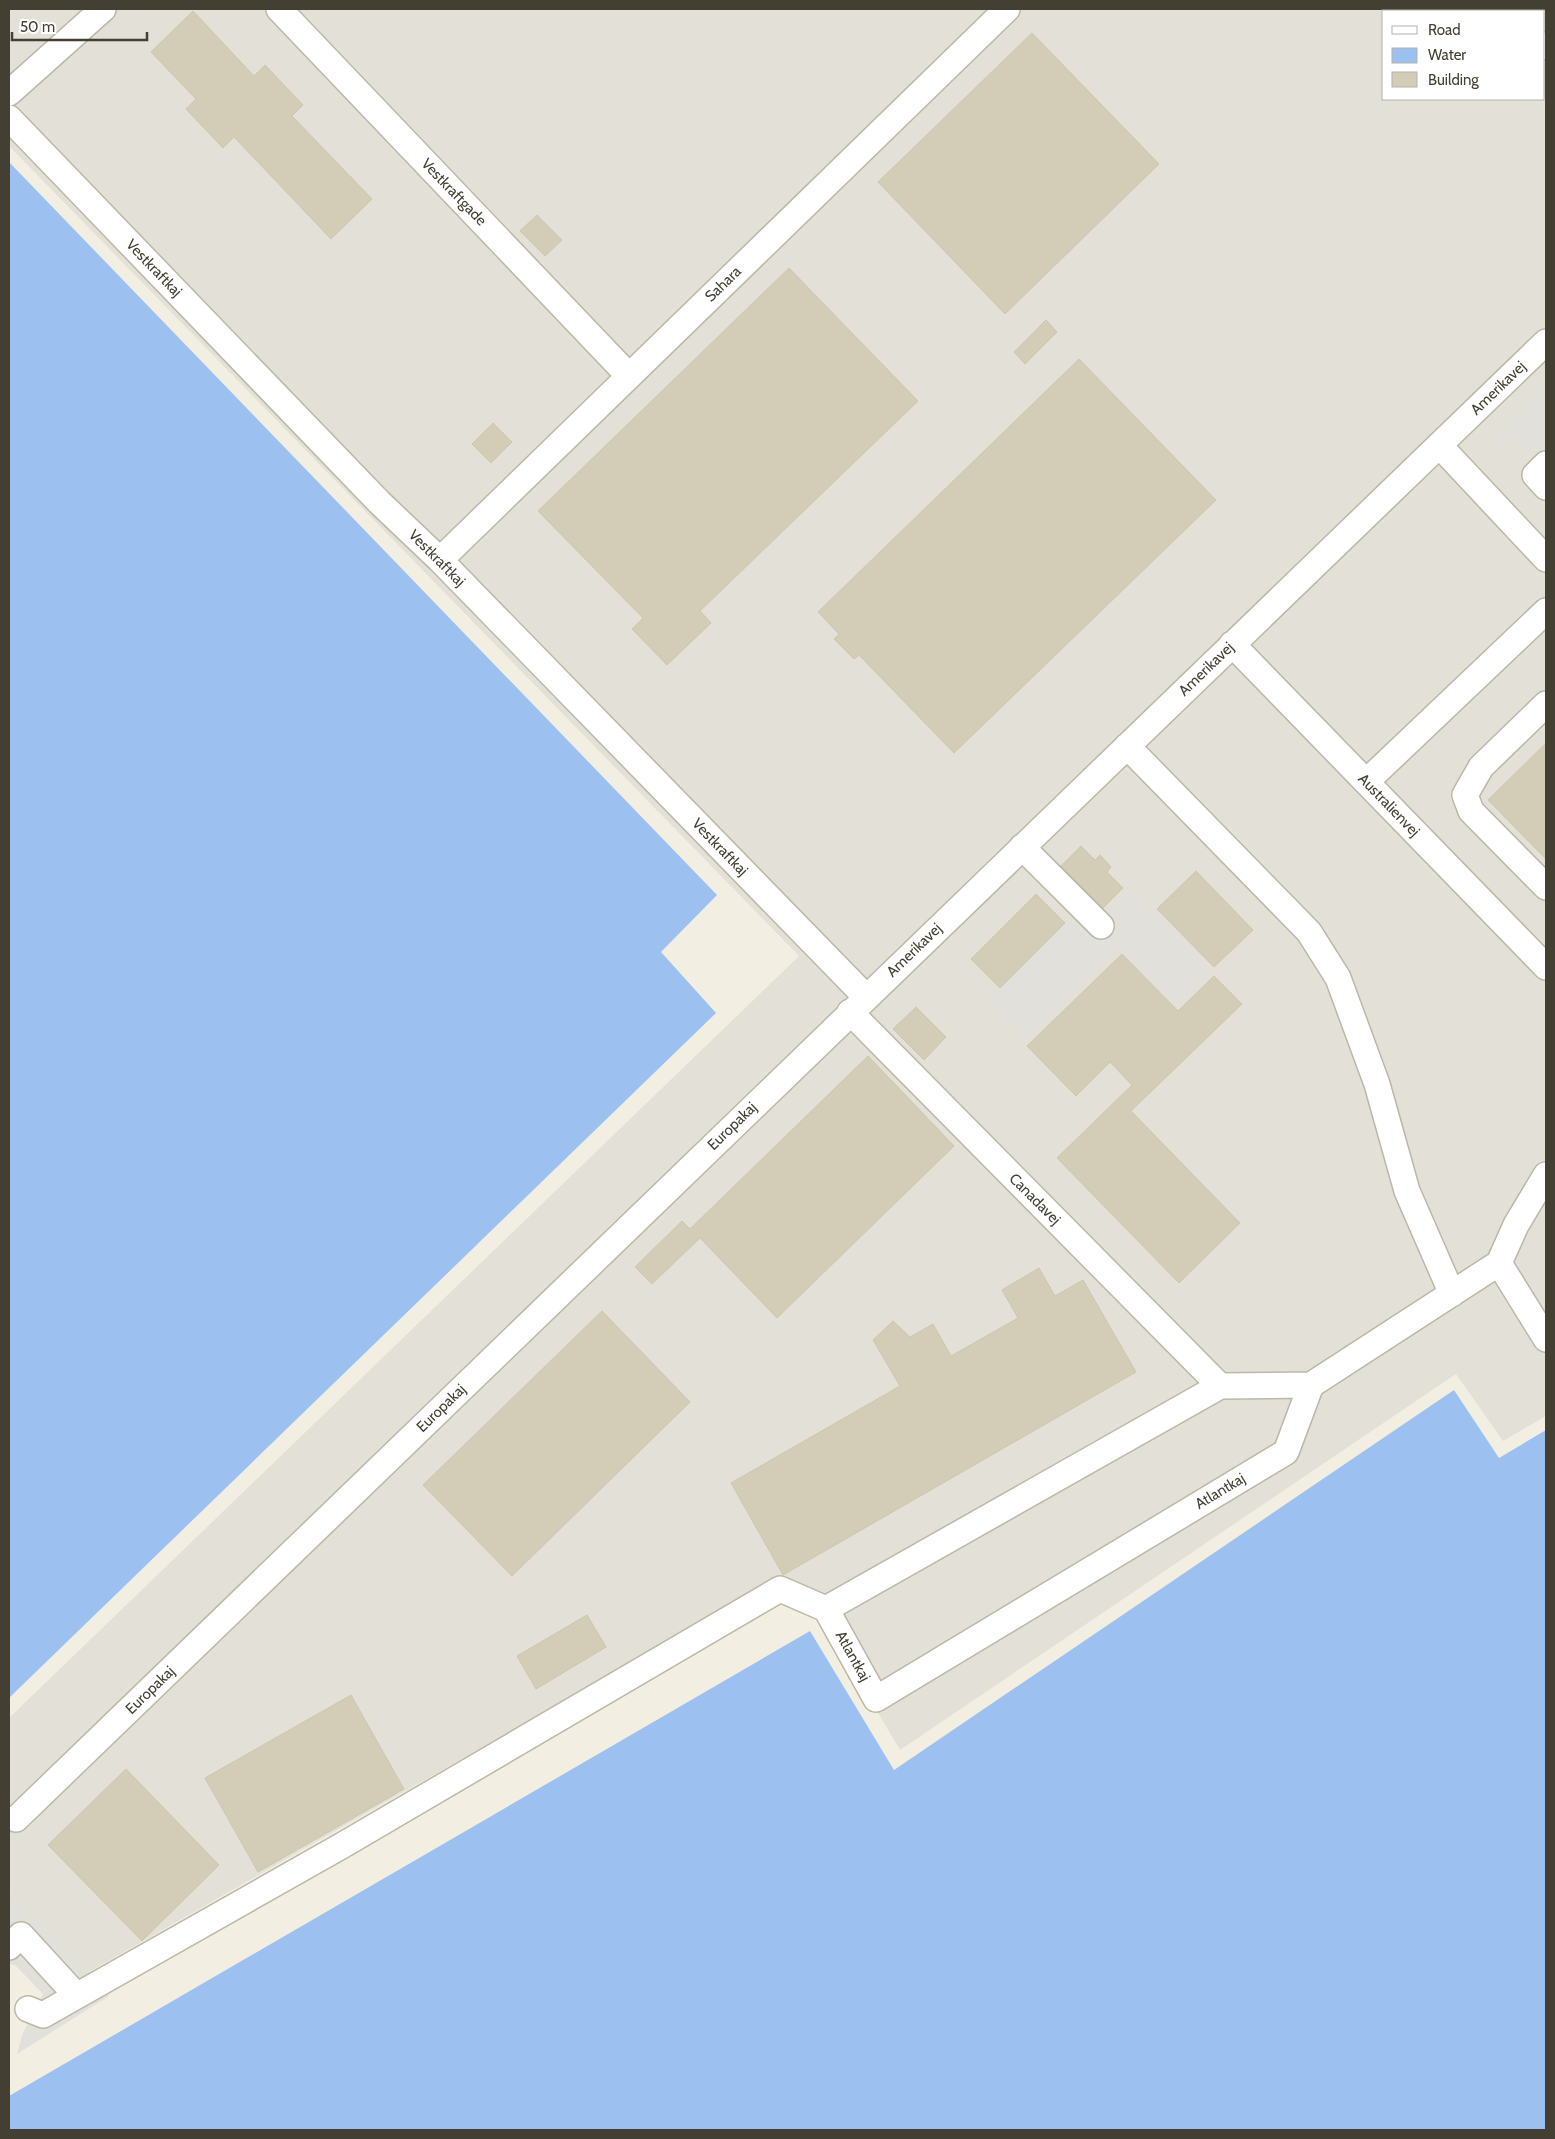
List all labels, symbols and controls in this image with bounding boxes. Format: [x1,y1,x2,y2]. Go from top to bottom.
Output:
scale bar [12,10,148,42]
legend [1382,10,1545,100]
text: 50 m [20,18,55,36]
text: Road [1428,21,1461,39]
text: Water [1428,46,1466,64]
text: Building [1428,71,1479,89]
street label: Vestkraftgade [418,155,491,230]
street label: Vestkraftkaj [122,236,186,300]
street label: Sahara [701,262,745,305]
street label: Amerikavej [1467,357,1529,419]
street label: Vestkraftkaj [405,526,469,590]
street label: Amerikavej [1175,638,1237,700]
street label: Australienvej [1354,770,1424,840]
street label: Vestkraftkaj [688,815,752,879]
street label: Amerikavej [883,919,945,981]
street label: Europakaj [704,1098,760,1154]
street label: Canadavej [1006,1170,1064,1228]
street label: Europakaj [413,1380,469,1436]
street label: Atlantkaj [1192,1469,1248,1513]
street label: Atlantkaj [832,1628,874,1684]
street label: Europakaj [122,1662,178,1718]

